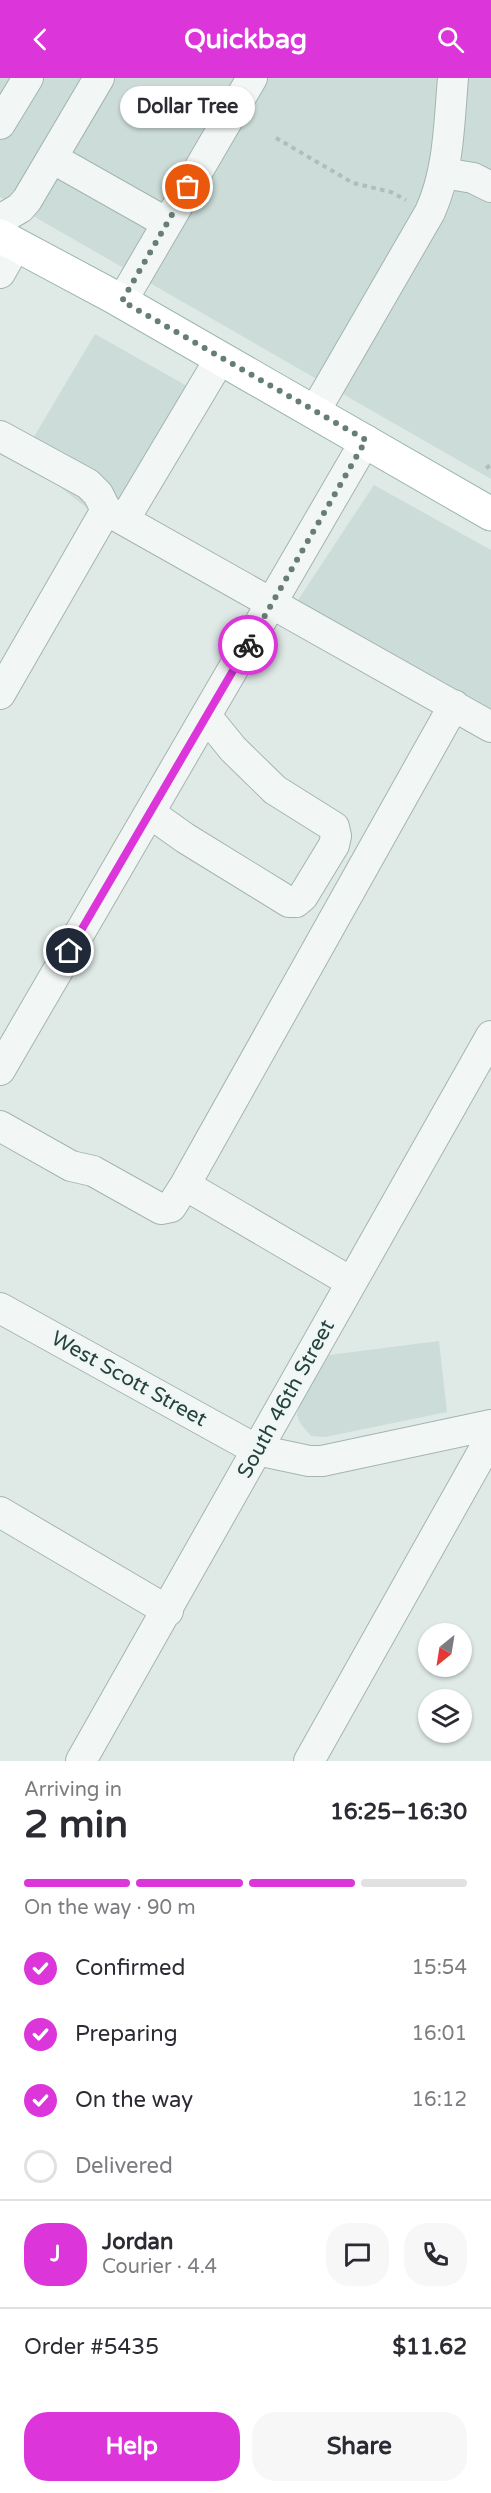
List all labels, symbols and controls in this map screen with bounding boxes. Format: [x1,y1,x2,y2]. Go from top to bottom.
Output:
icon: back [24,23,57,56]
text: Quickbag [184,23,307,56]
icon: search [434,23,467,56]
callout: Dollar Tree [120,85,255,127]
text: Dollar Tree [137,95,238,119]
pin [162,161,213,212]
icon: bag [171,170,204,203]
courier [218,615,278,675]
icon: bike [232,629,265,662]
pin [43,925,94,976]
icon: home [52,934,85,967]
street label: South 46th Street [232,1315,340,1483]
street label: West Scott Street [47,1326,211,1432]
north arrow [418,1623,472,1677]
map controls [418,1623,472,1743]
button: layers [418,1689,472,1743]
text: Arriving in [24,1778,122,1802]
text: 16:25–16:30 [330,1799,467,1825]
text: 2 min [24,1801,128,1848]
text: On the way · 90 m [24,1896,196,1920]
icon: check [24,1952,57,1985]
text: Confirmed [75,1955,185,1981]
text: 15:54 [412,1956,467,1980]
icon: check [24,2018,57,2051]
text: Preparing [75,2021,178,2047]
text: 16:01 [412,2022,467,2046]
icon: check [24,2084,57,2117]
text: On the way [75,2087,193,2113]
text: 16:12 [412,2088,467,2112]
text: Delivered [75,2153,173,2179]
button: chat [326,2223,389,2286]
button: phone [404,2223,467,2286]
text: Jordan [102,2229,173,2255]
text: J [50,2241,61,2267]
text: Courier · 4.4 [102,2255,217,2279]
text: Order #5435 [24,2334,159,2360]
text: $11.62 [392,2334,467,2360]
button: Help [24,2412,240,2481]
button: Share [252,2412,467,2481]

